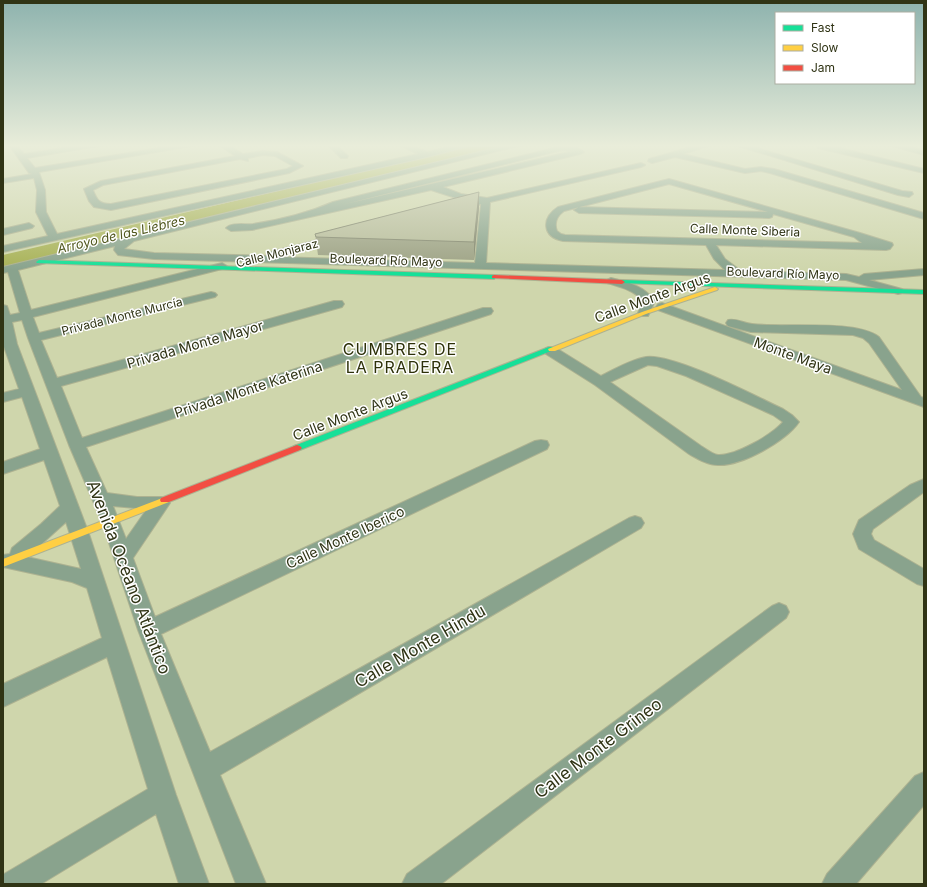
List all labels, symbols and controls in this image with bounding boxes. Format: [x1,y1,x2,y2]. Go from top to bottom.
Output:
legend [775,12,915,84]
text: Fast [811,20,835,35]
text: Slow [811,40,839,55]
text: Jam [811,60,835,75]
water label: Arroyo de las Liebres [55,211,187,257]
street label: Calle Monte Siberia [690,221,800,239]
street label: Calle Monjaraz [234,236,320,270]
street label: Boulevard Río Mayo [329,251,443,269]
street label: Boulevard Río Mayo [726,264,840,282]
street label: Calle Monte Argus [592,268,712,326]
street label: Privada Monte Murcía [60,294,184,338]
street label: Privada Monte Mayor [125,316,265,372]
street label: Monte Maya [752,333,834,377]
district label: CUMBRES DE LA PRADERA [343,339,457,377]
street label: Privada Monte Katerina [172,357,324,421]
street label: Calle Monte Argus [290,384,410,444]
street label: Avenida Océano Atlántico [83,477,175,677]
street label: Calle Monte Iberico [283,502,407,572]
street label: Calle Monte Hindu [351,600,489,692]
street label: Calle Monte Grineo [530,694,666,802]

